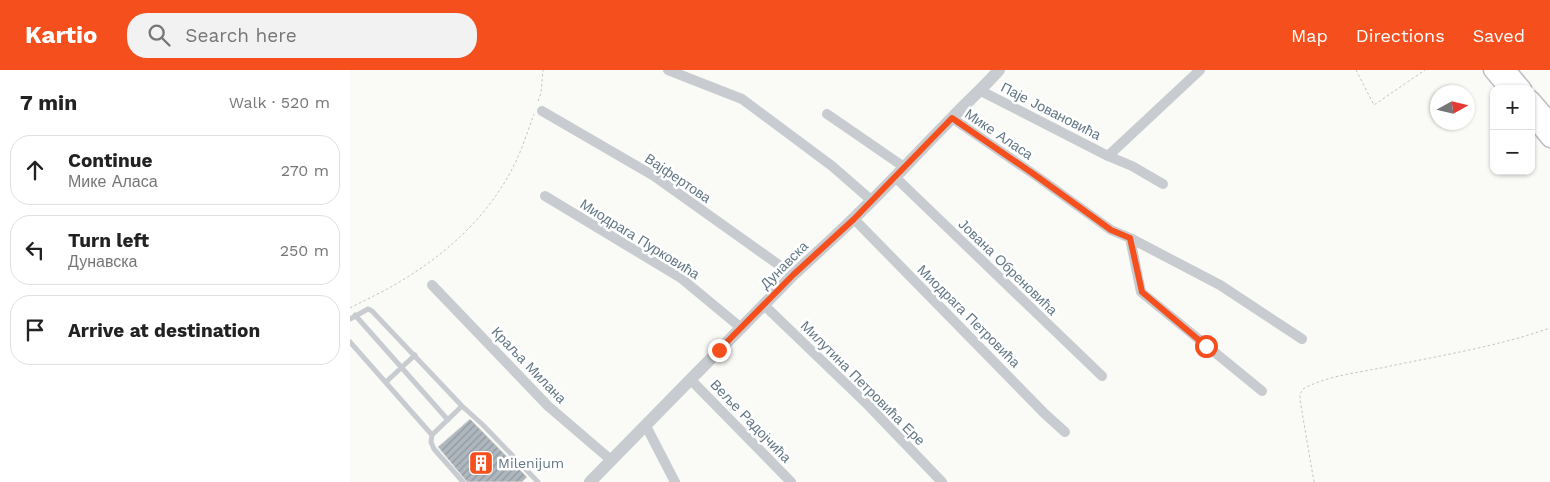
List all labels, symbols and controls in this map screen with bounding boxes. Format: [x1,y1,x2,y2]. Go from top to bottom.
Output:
search box [127,13,477,58]
text: Kartio [25,21,97,49]
icon: search [145,21,173,49]
text: Search here [185,24,297,47]
text: Map [1291,25,1328,46]
text: Directions [1356,25,1445,46]
text: Saved [1473,25,1525,46]
street label: Паје Јовановића [998,79,1104,143]
north arrow [1430,85,1475,130]
map controls [1490,85,1535,175]
button: + [1490,85,1535,130]
text: 7 min [20,90,77,115]
text: Walk · 520 m [229,93,330,112]
street label: Мике Аласа [962,105,1036,163]
button: − [1490,130,1535,175]
text: Continue [68,149,152,172]
street label: Вајфертова [642,150,714,206]
icon: ahead [21,156,49,184]
text: 270 m [281,161,329,180]
text: Мике Аласа [68,172,158,191]
street label: Миодрага Пурковића [577,196,703,282]
street label: Јована Обреновића [955,216,1061,318]
text: Turn left [68,229,149,252]
icon: left [21,236,49,264]
street label: Дунавска [757,238,811,292]
text: 250 m [280,241,329,260]
text: Дунавска [68,252,138,271]
street label: Миодрага Петровића [914,261,1024,371]
icon: arrive [21,316,49,344]
street label: Милутина Петровића Ере [798,318,929,449]
text: Arrive at destination [68,319,260,342]
street label: Краља Милана [489,323,570,407]
route start [1195,335,1218,358]
route end [708,339,731,362]
street label: Веље Радојчића [707,376,795,466]
building icon: Milenijum [468,450,494,476]
place label: Milenijum [498,455,564,471]

